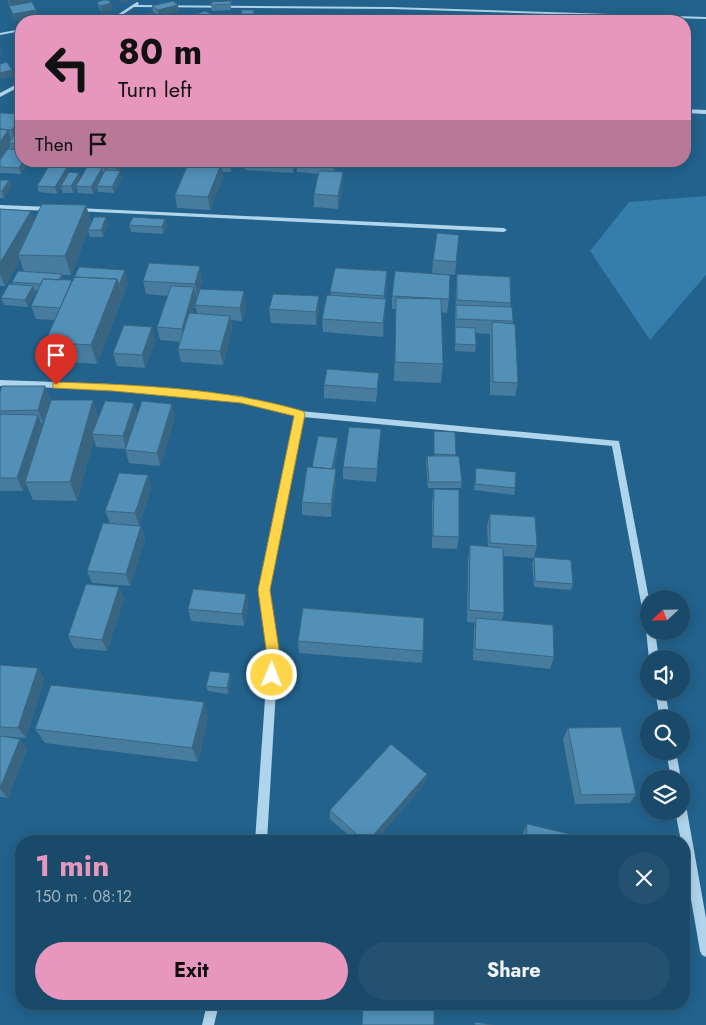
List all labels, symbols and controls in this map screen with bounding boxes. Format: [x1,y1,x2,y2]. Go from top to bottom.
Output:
text: 80 m [118,27,202,77]
icon: left [35,35,100,100]
text: Turn left [118,73,192,105]
icon: arrive [84,130,112,158]
text: Then [35,131,74,158]
pin [35,334,77,385]
icon: arrive [42,341,70,369]
north arrow [640,590,690,640]
map controls [640,590,690,820]
position arrow [245,648,297,700]
button: sound [640,650,690,700]
button: search [640,710,690,760]
button: layers [640,770,690,820]
text: 1 min [35,844,109,887]
button: close [618,852,670,904]
text: 150 m · 08:12 [35,885,132,908]
button: Exit [35,942,348,1000]
button: Share [358,942,670,1000]

